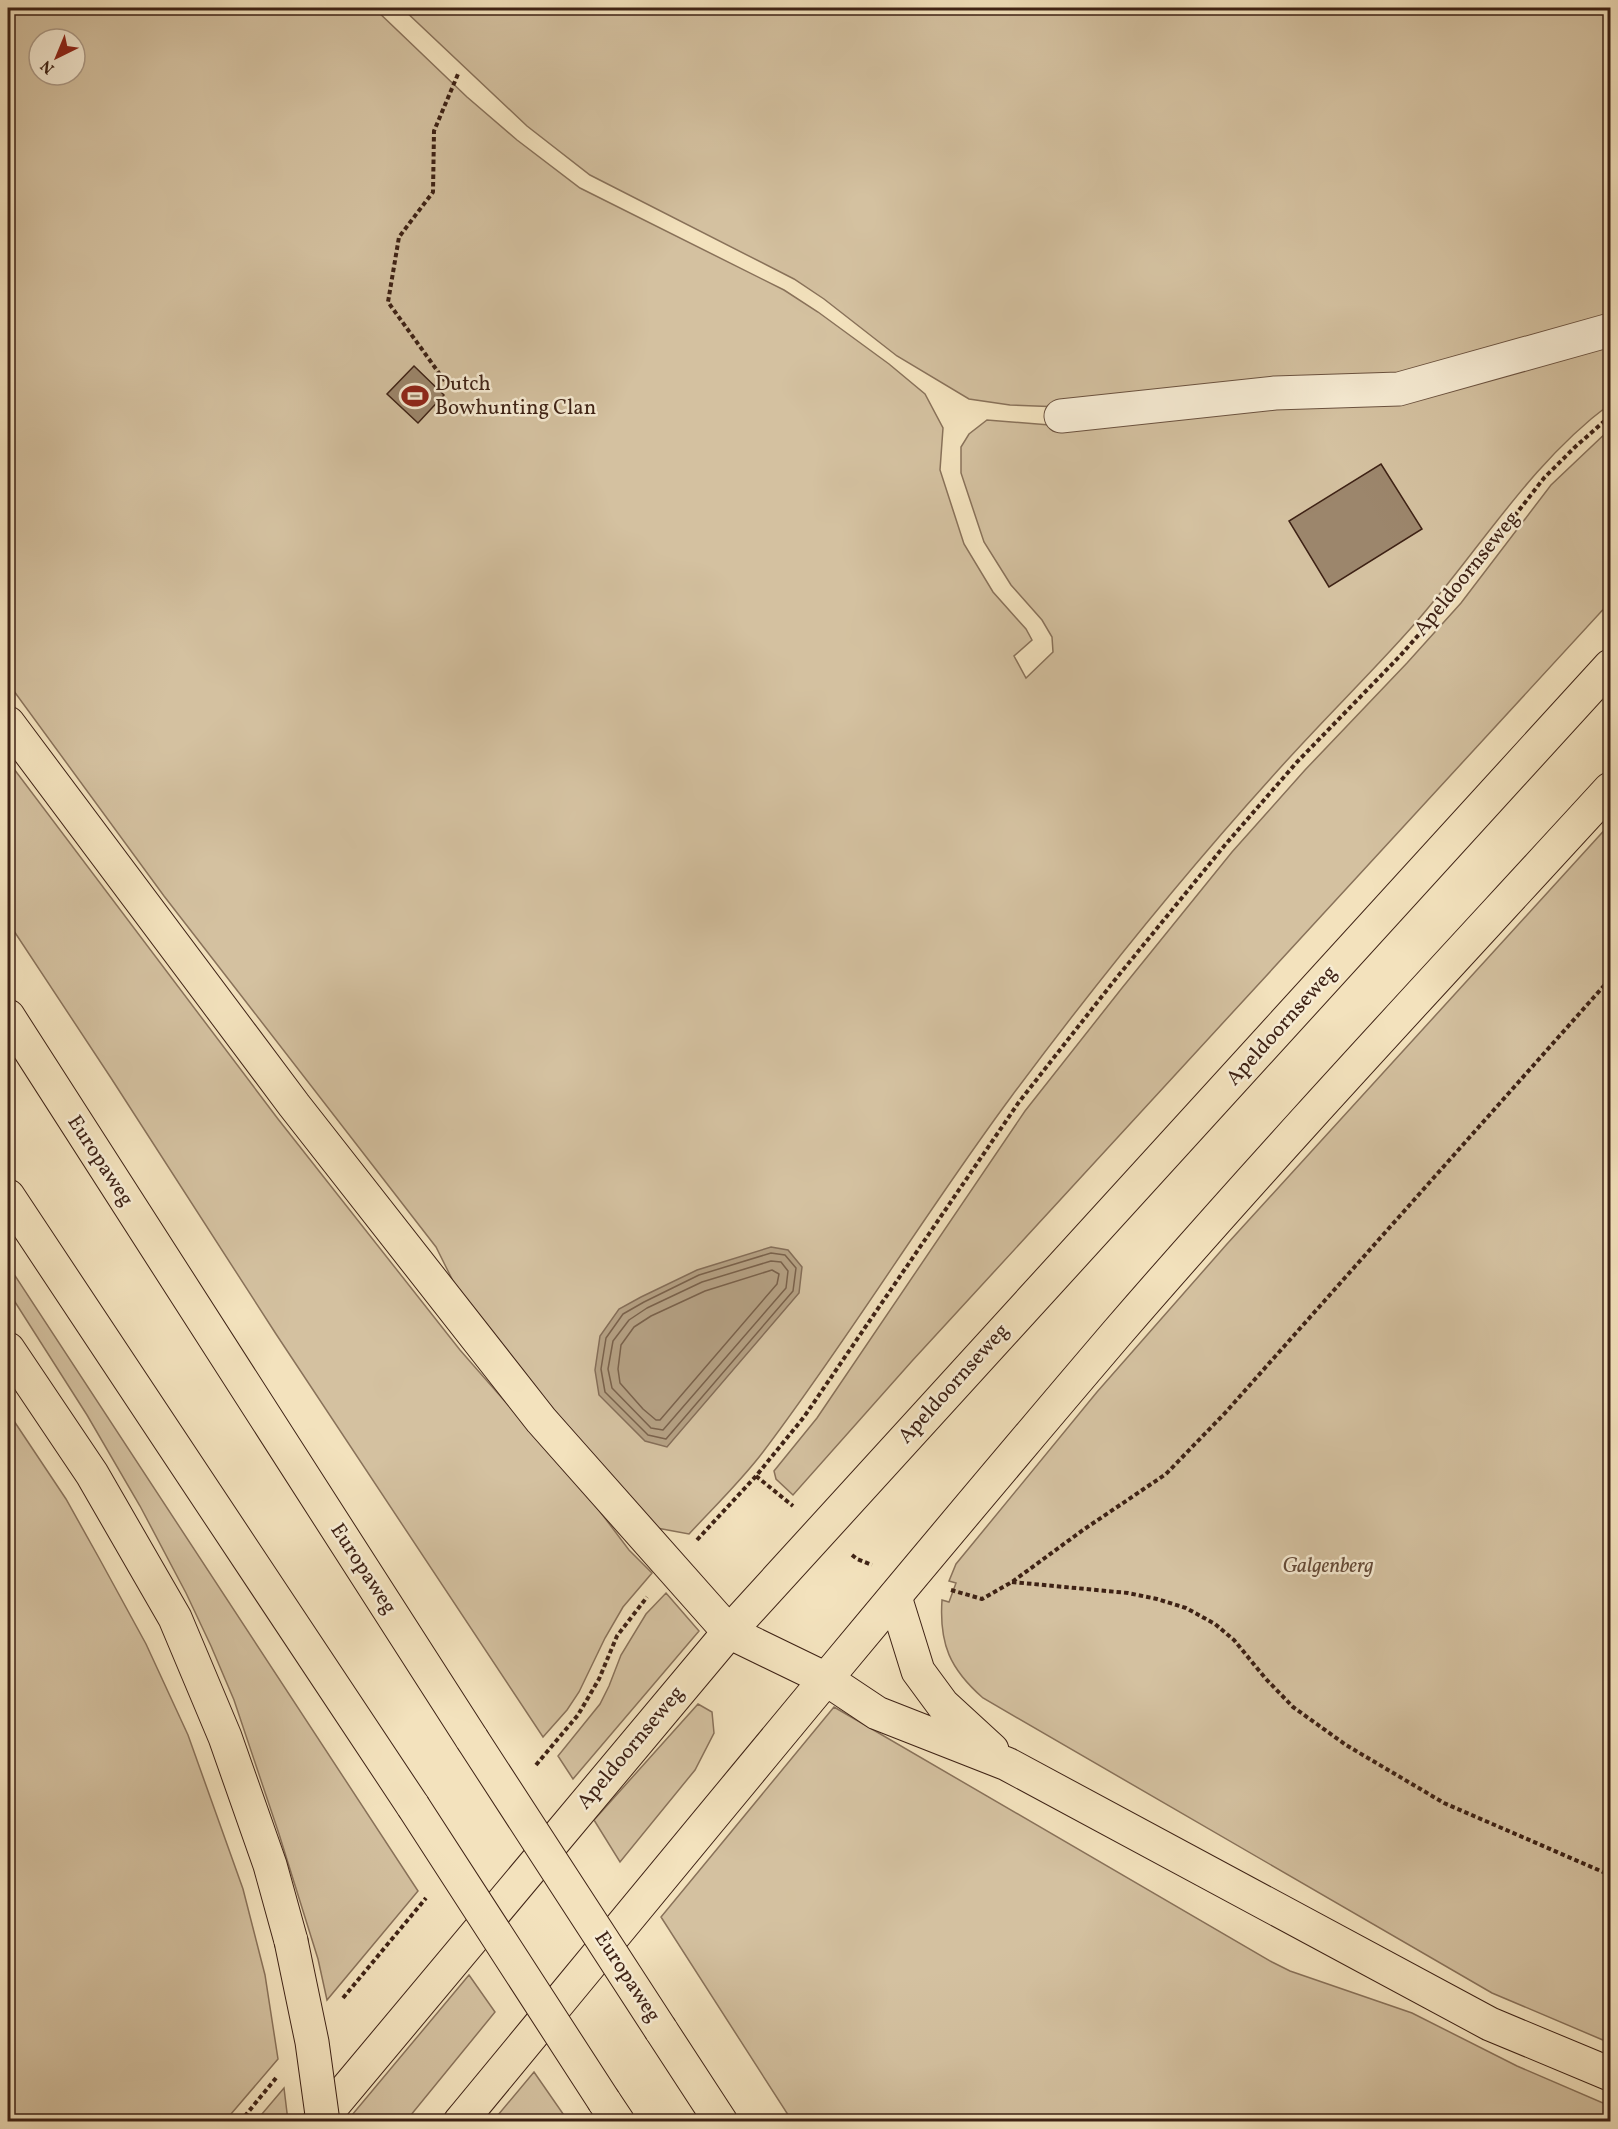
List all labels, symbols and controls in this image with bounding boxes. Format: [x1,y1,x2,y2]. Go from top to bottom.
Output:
north arrow [27,27,87,87]
text: N [36,54,60,79]
place label: Dutch Bowhunting Clan [435,370,596,423]
sports icon: Dutch Bowhunting Clan [400,381,430,411]
street label: Apeldoornseweg [1408,505,1526,643]
street label: Apeldoornseweg [1220,959,1344,1093]
street label: Europaweg [60,1110,140,1212]
street label: Apeldoornseweg [892,1317,1016,1451]
street label: Europaweg [323,1518,403,1620]
park label: Galgenberg [1282,1552,1374,1581]
street label: Apeldoornseweg [571,1680,691,1816]
street label: Europaweg [587,1926,667,2028]

